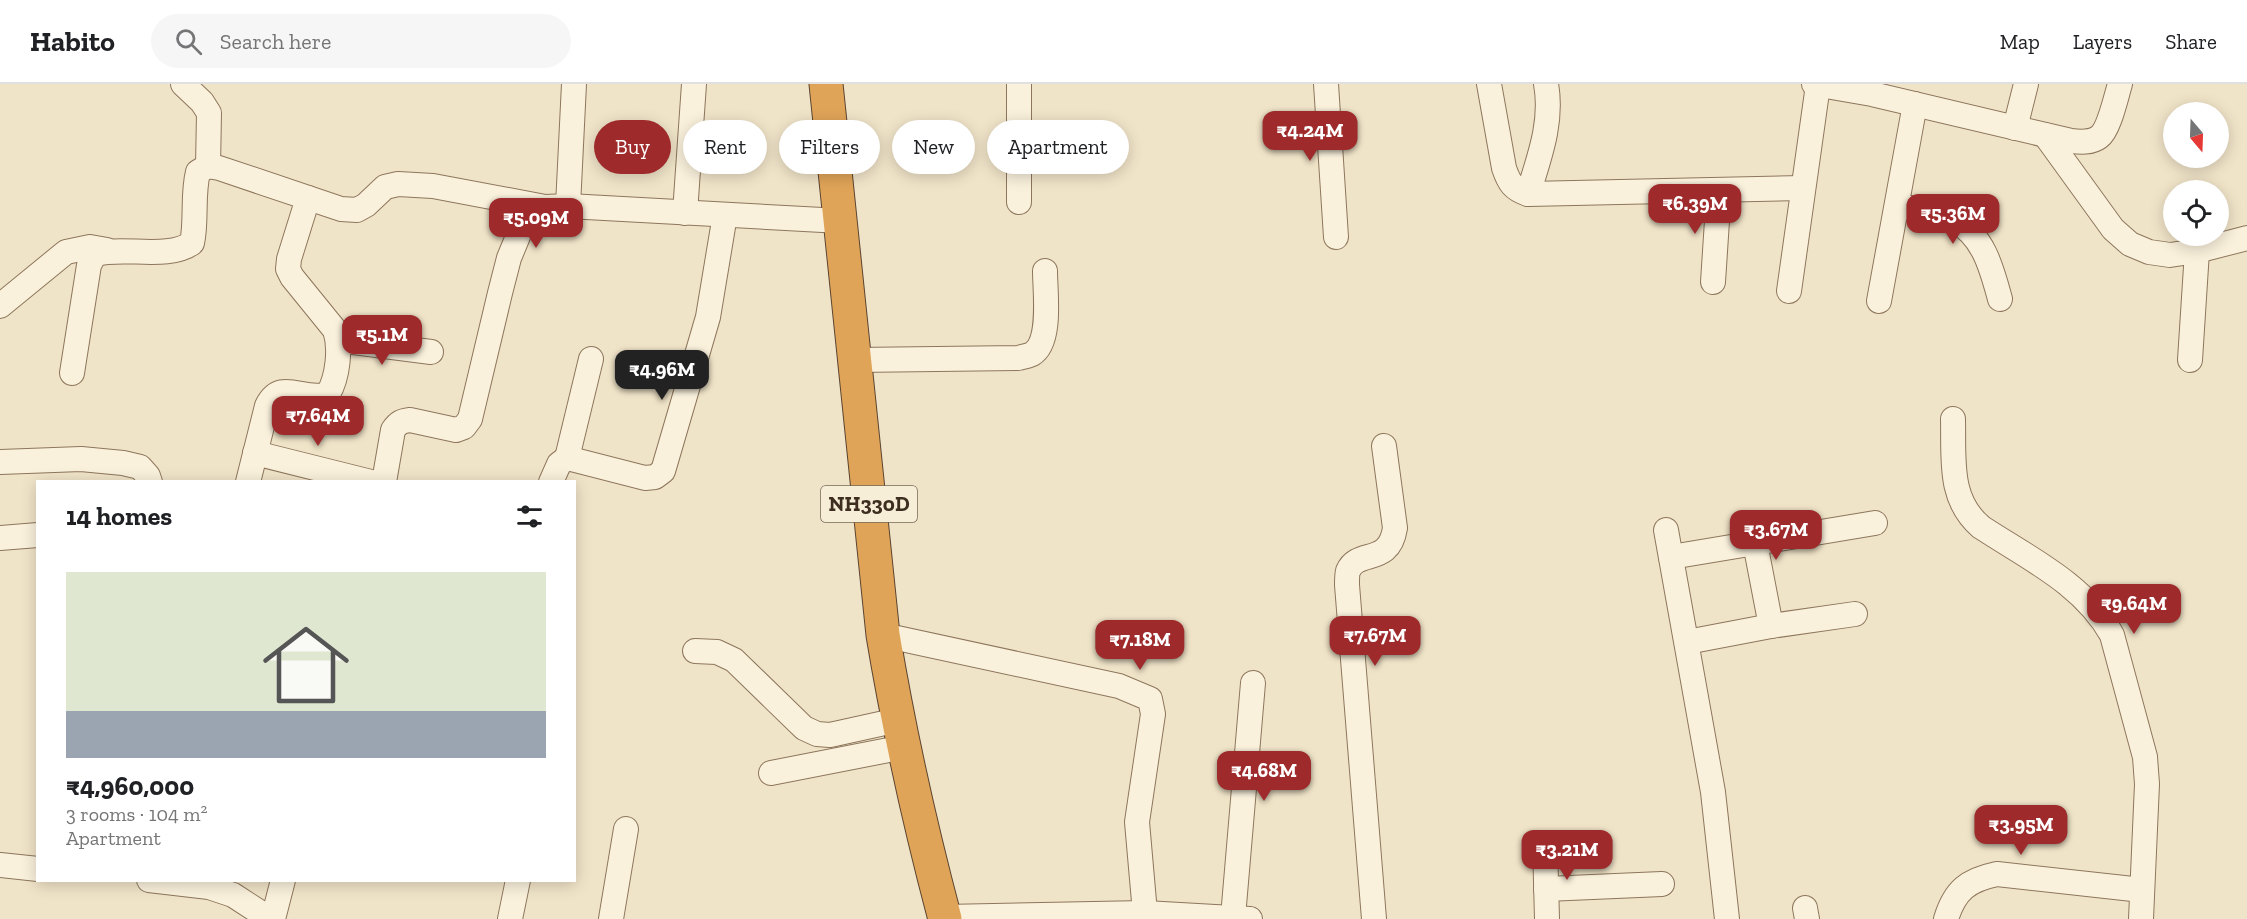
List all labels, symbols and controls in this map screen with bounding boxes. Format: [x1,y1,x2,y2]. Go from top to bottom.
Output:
search box [151,14,571,68]
text: Habito [30,25,115,58]
icon: search [172,25,205,58]
text: Search here [220,28,331,55]
text: Map [2000,29,2040,54]
text: Layers [2073,29,2132,54]
text: Share [2165,29,2217,54]
north arrow [2163,102,2229,168]
map controls [2163,102,2229,246]
pin: ₹4.24M [1261,111,1359,162]
text: ₹4.24M [1277,118,1343,142]
chip: Buy [594,120,671,174]
chip: Rent [683,120,767,174]
chip: Filters [779,120,880,174]
chip: New [892,120,975,174]
chip: Apartment [987,120,1129,174]
button: locate [2163,180,2229,246]
pin: ₹6.39M [1646,184,1744,235]
text: ₹6.39M [1662,191,1728,215]
pin: ₹5.36M [1904,194,2002,245]
pin: ₹5.09M [487,198,585,249]
text: ₹5.36M [1920,201,1986,225]
text: ₹5.09M [503,205,569,229]
pin: ₹5.1M [340,315,424,366]
text: ₹5.1M [356,322,408,346]
pin: ₹4.96M [613,350,711,401]
text: ₹4.96M [629,357,695,381]
pin: ₹7.64M [269,396,367,447]
text: ₹7.64M [286,403,350,427]
road number: NH330D [821,486,917,522]
text: 14 homes [66,500,172,532]
icon: filters [513,500,546,533]
pin: ₹3.67M [1727,510,1825,561]
text: ₹3.67M [1744,517,1808,541]
pin: ₹9.64M [2085,584,2183,635]
text: ₹9.64M [2101,591,2167,615]
icon: home [252,611,360,719]
pin: ₹7.67M [1326,616,1424,667]
pin: ₹7.18M [1091,620,1189,671]
text: ₹7.67M [1344,623,1406,647]
text: ₹7.18M [1109,627,1171,651]
pin: ₹4.68M [1215,751,1313,802]
text: ₹4.68M [1231,758,1297,782]
text: ₹4,960,000 [66,770,194,802]
text: 3 rooms · 104 m² [66,802,207,826]
pin: ₹3.95M [1972,805,2070,856]
text: ₹3.95M [1988,812,2054,836]
text: Apartment [66,826,161,850]
pin: ₹3.21M [1518,830,1616,881]
text: ₹3.21M [1536,837,1598,861]

